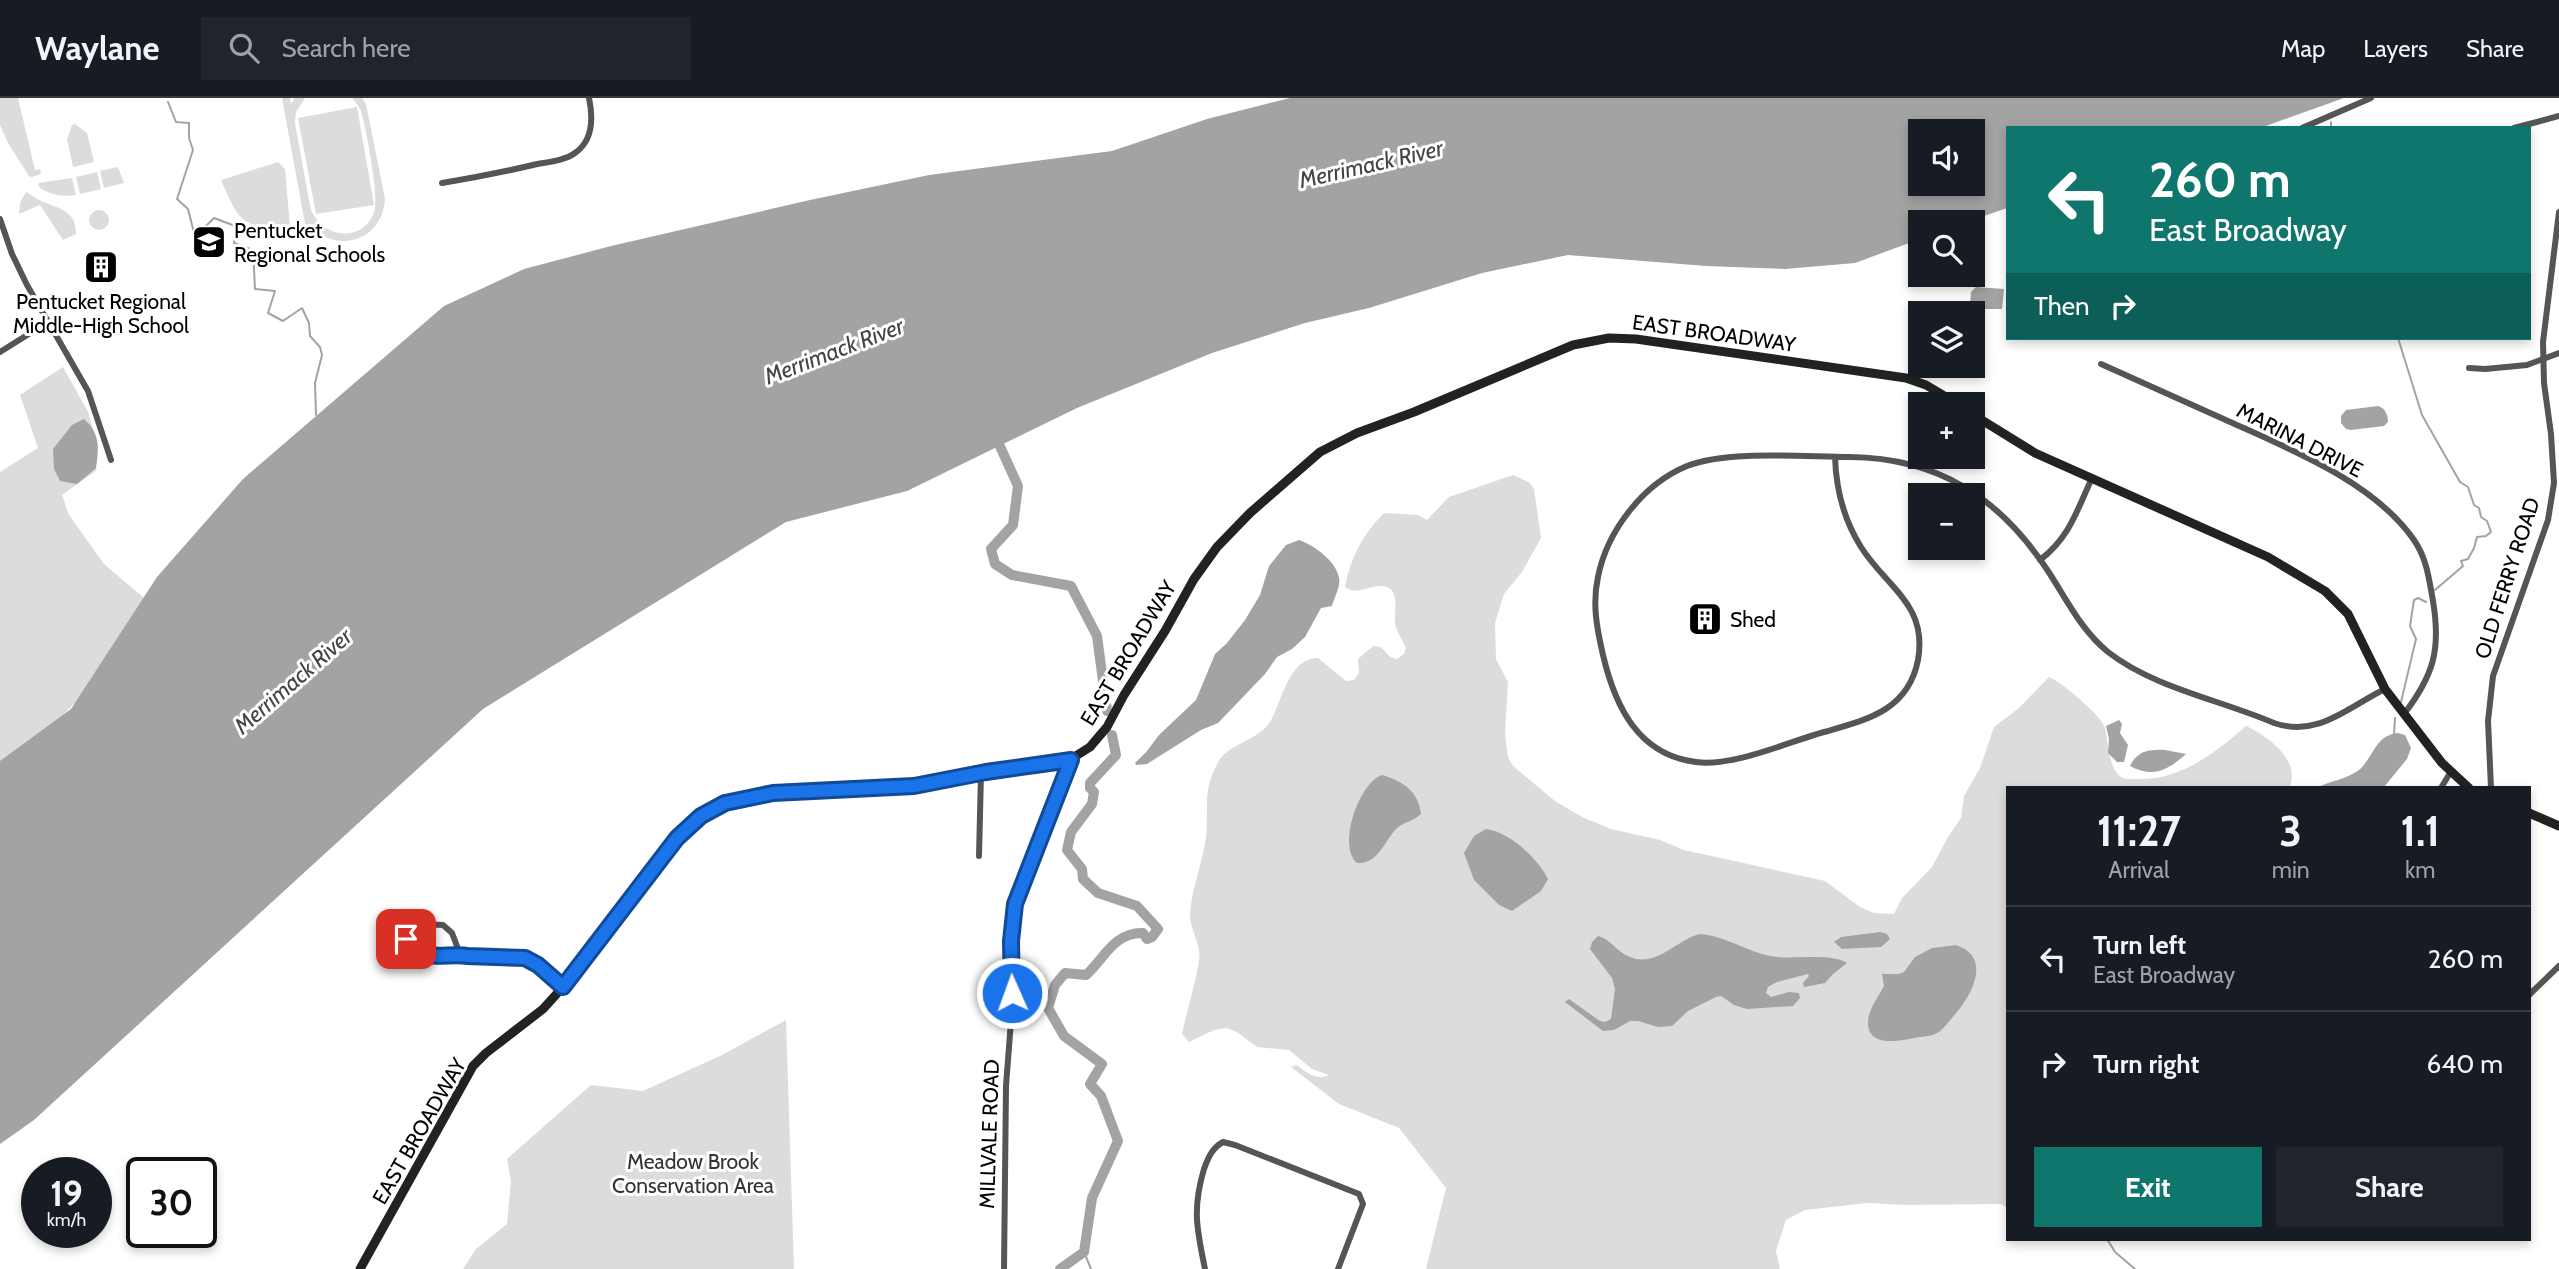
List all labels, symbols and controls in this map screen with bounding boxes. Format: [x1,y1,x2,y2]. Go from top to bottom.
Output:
search box [201,17,691,80]
text: Waylane [35,28,159,68]
icon: search [225,29,263,67]
text: Search here [281,32,411,64]
text: Map [2281,34,2325,63]
text: Layers [2363,34,2428,63]
text: Share [2466,34,2524,63]
map controls [1908,119,1985,560]
button: sound [1908,119,1985,196]
water label: Merrimack River [1295,134,1447,194]
text: 260 m [2149,150,2291,209]
icon: left [2034,154,2125,245]
button: search [1908,210,1985,287]
text: East Broadway [2149,210,2347,249]
place label: Pentucket Regional Schools [234,218,386,267]
school or university icon: Pentucket Regional Schools [190,223,228,261]
building icon: Pentucket Regional Middle-High School [82,248,120,286]
icon: right [2104,287,2142,325]
place label: Pentucket Regional Middle-High School [13,289,189,338]
text: Then [2034,290,2090,322]
button: layers [1908,301,1985,378]
street label: EAST BROADWAY [1631,309,1798,357]
water label: Merrimack River [760,311,908,391]
button: + [1908,392,1985,469]
street label: MARINA DRIVE [2233,397,2367,483]
button: − [1908,483,1985,560]
street label: OLD FERRY ROAD [2469,494,2545,662]
street label: EAST BROADWAY [1075,575,1182,730]
building icon: Shed [1686,600,1724,638]
place label: Shed [1730,607,1776,632]
water label: Merrimack River [228,622,358,740]
text: 11:27 [2097,805,2181,857]
text: 3 [2279,805,2302,857]
text: 1.1 [2401,805,2440,857]
text: Arrival [2108,856,2169,884]
text: min [2272,856,2310,884]
text: km [2405,856,2436,884]
pin [376,909,436,969]
icon: arrive [387,920,425,958]
text: Turn left [2093,929,2186,961]
icon: left [2034,940,2072,978]
text: 260 m [2428,943,2503,975]
position arrow [975,956,1049,1030]
text: East Broadway [2093,961,2235,989]
icon: right [2034,1045,2072,1083]
text: Turn right [2093,1048,2199,1080]
text: 640 m [2426,1048,2503,1080]
street label: EAST BROADWAY [367,1053,471,1208]
street label: MILLVALE ROAD [974,1059,1004,1209]
button: Exit [2034,1147,2262,1227]
button: Share [2276,1147,2503,1227]
park label: Meadow Brook Conservation Area [612,1149,774,1198]
speed limit sign: 30 [126,1157,217,1248]
text: 19 [50,1172,83,1215]
text: km/h [47,1209,86,1231]

